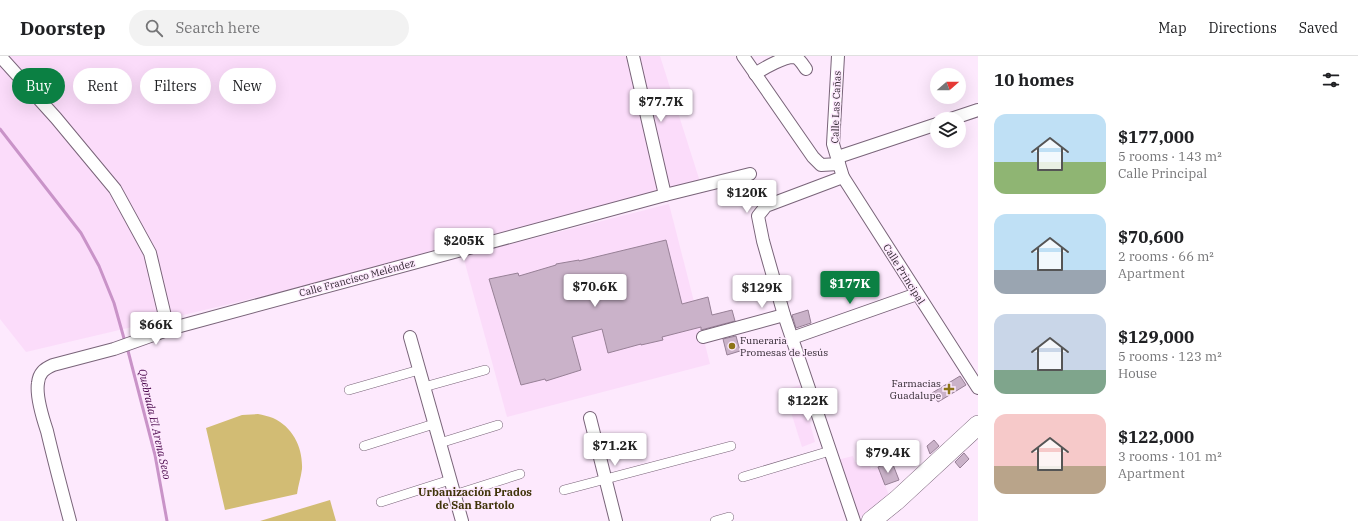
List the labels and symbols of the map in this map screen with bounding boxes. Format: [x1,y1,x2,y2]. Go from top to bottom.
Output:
north arrow [930,68,966,104]
street label: Calle Las Cañas [828,70,844,144]
pin: $77.7K [628,89,694,123]
pin: $120K [719,180,775,214]
pin: $205K [436,228,492,262]
street label: Calle Principal [880,241,928,307]
street label: Calle Francisco Meléndez [298,256,416,300]
pin: $177K [822,271,878,305]
pin: $70.6K [562,274,628,308]
pin: $129K [734,275,790,309]
pin: $66K [132,312,180,346]
place label: Funeraria Promesas de Jesús [740,334,828,359]
marker: Funeraria Promesas de Jesús [727,341,737,351]
water label: Quebrada El Arena Seco [135,367,175,481]
place label: Farmacias Guadalupe [890,377,941,402]
marker: Farmacias Guadalupe [944,384,954,394]
pin: $122K [780,388,836,422]
pin: $71.2K [582,433,648,467]
pin: $79.4K [855,440,921,474]
district label: Urbanización Prados de San Bartolo [418,485,532,512]

